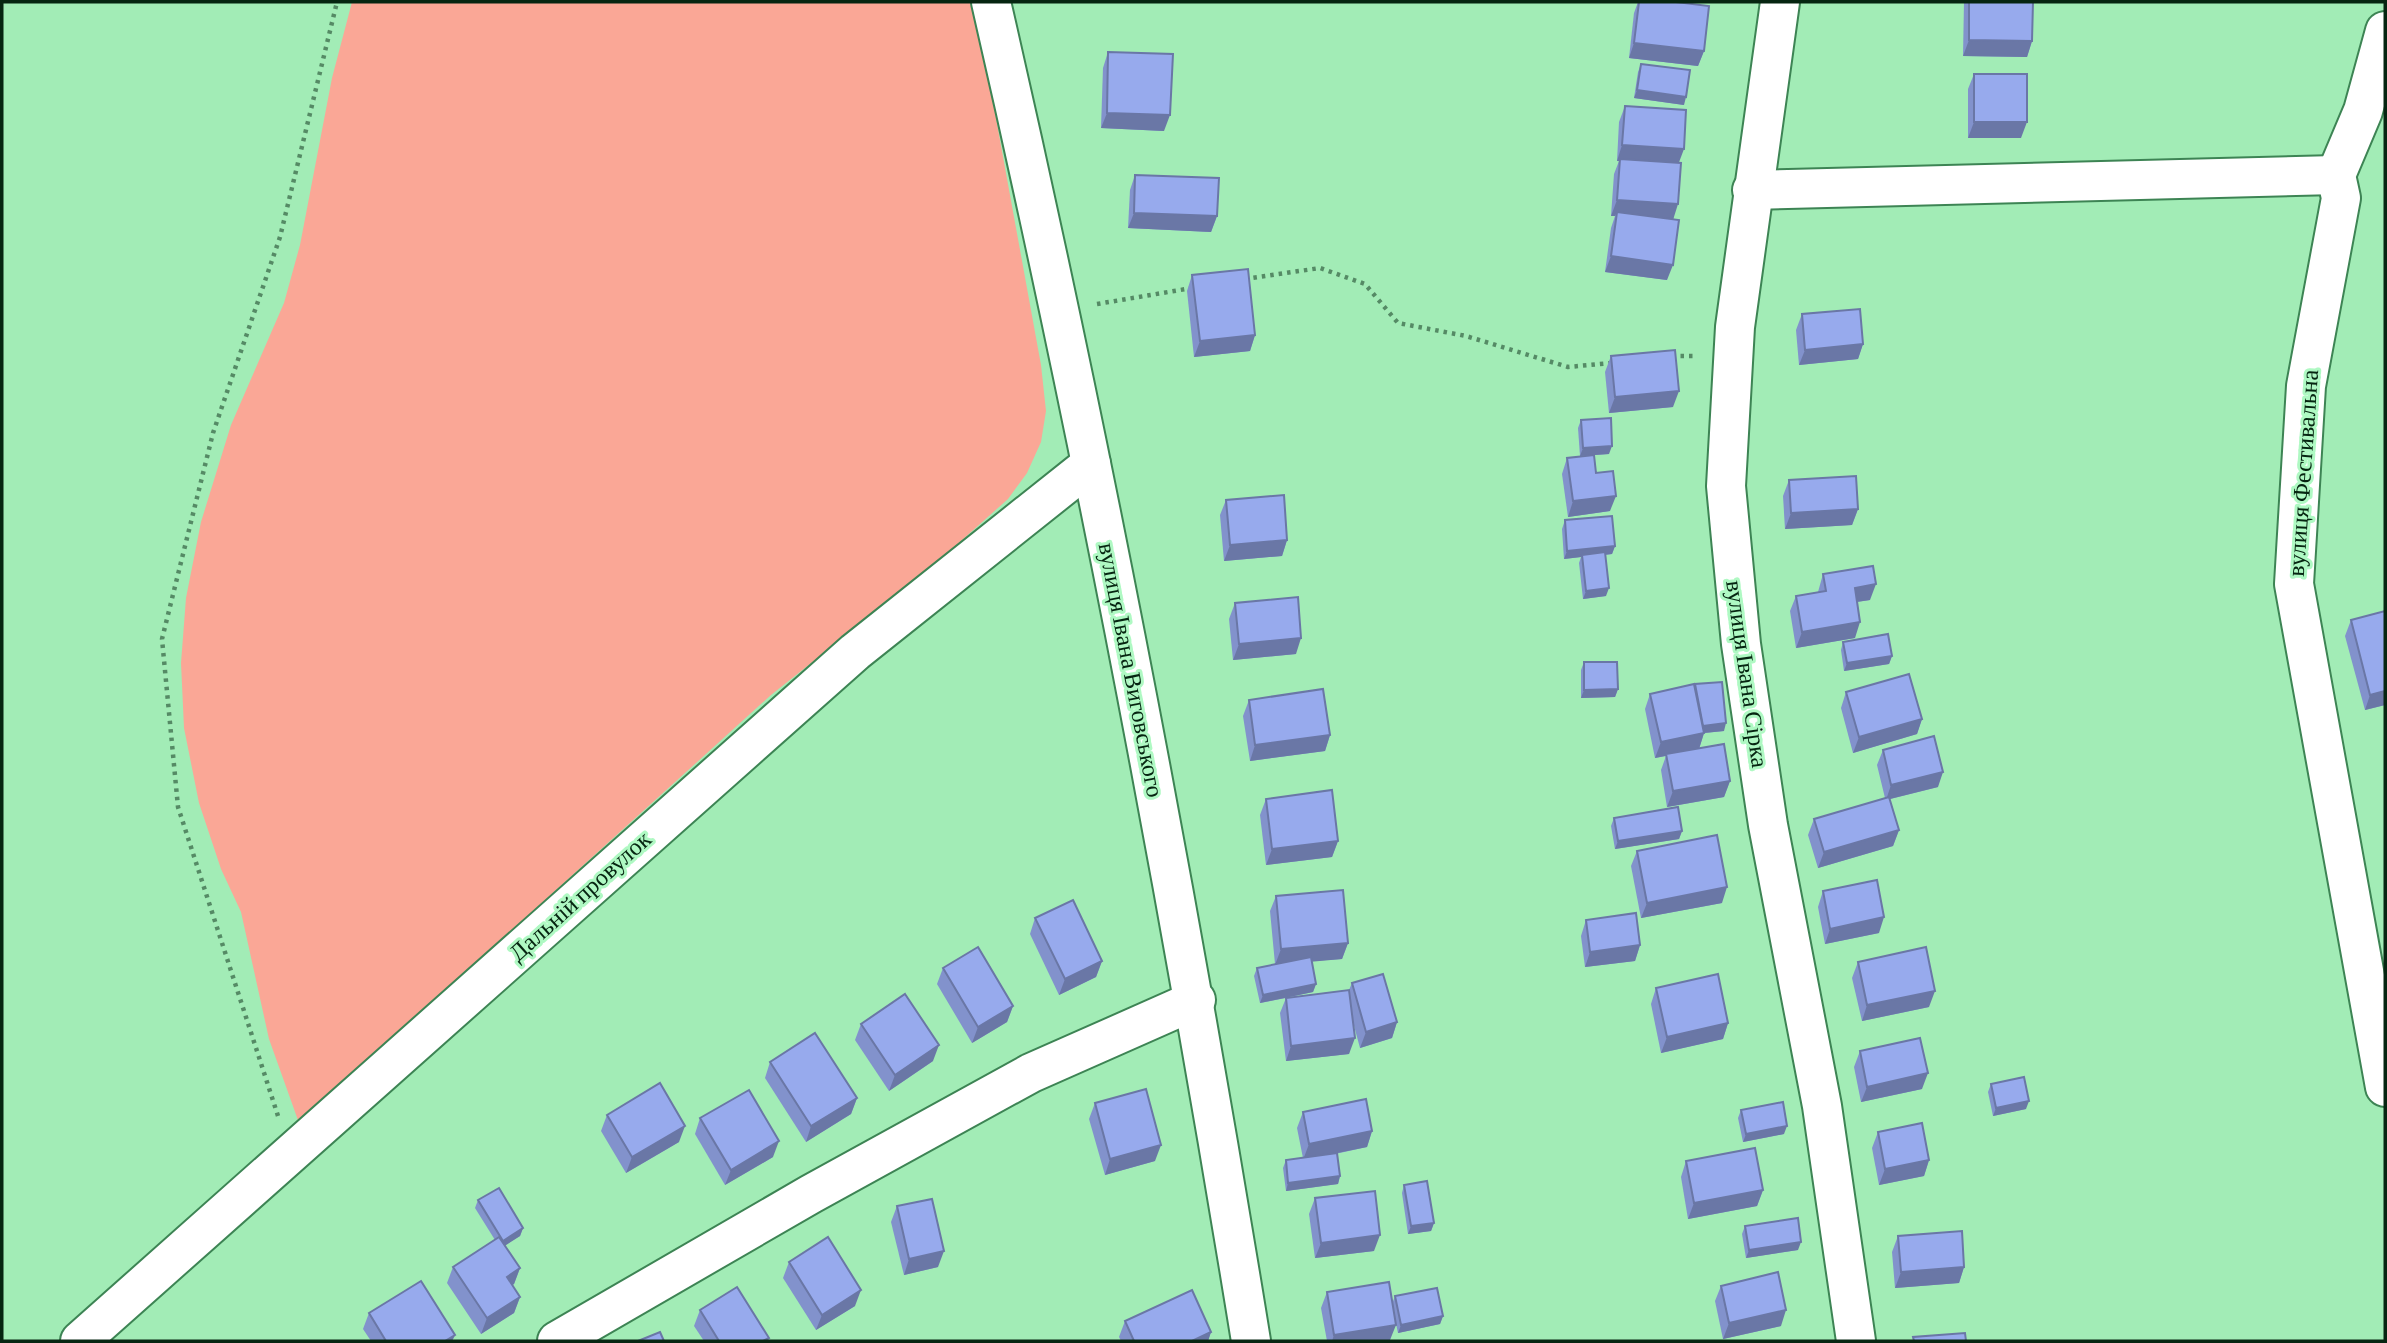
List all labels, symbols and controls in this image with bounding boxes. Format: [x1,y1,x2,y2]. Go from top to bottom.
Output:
street label: вулиця Фестивальна [2282,368,2323,577]
street label: вулиця Івана Виговського [1094,540,1169,800]
street label: вулиця Івана Сірка [1721,578,1774,770]
street label: Дальній провулок [503,825,656,966]

